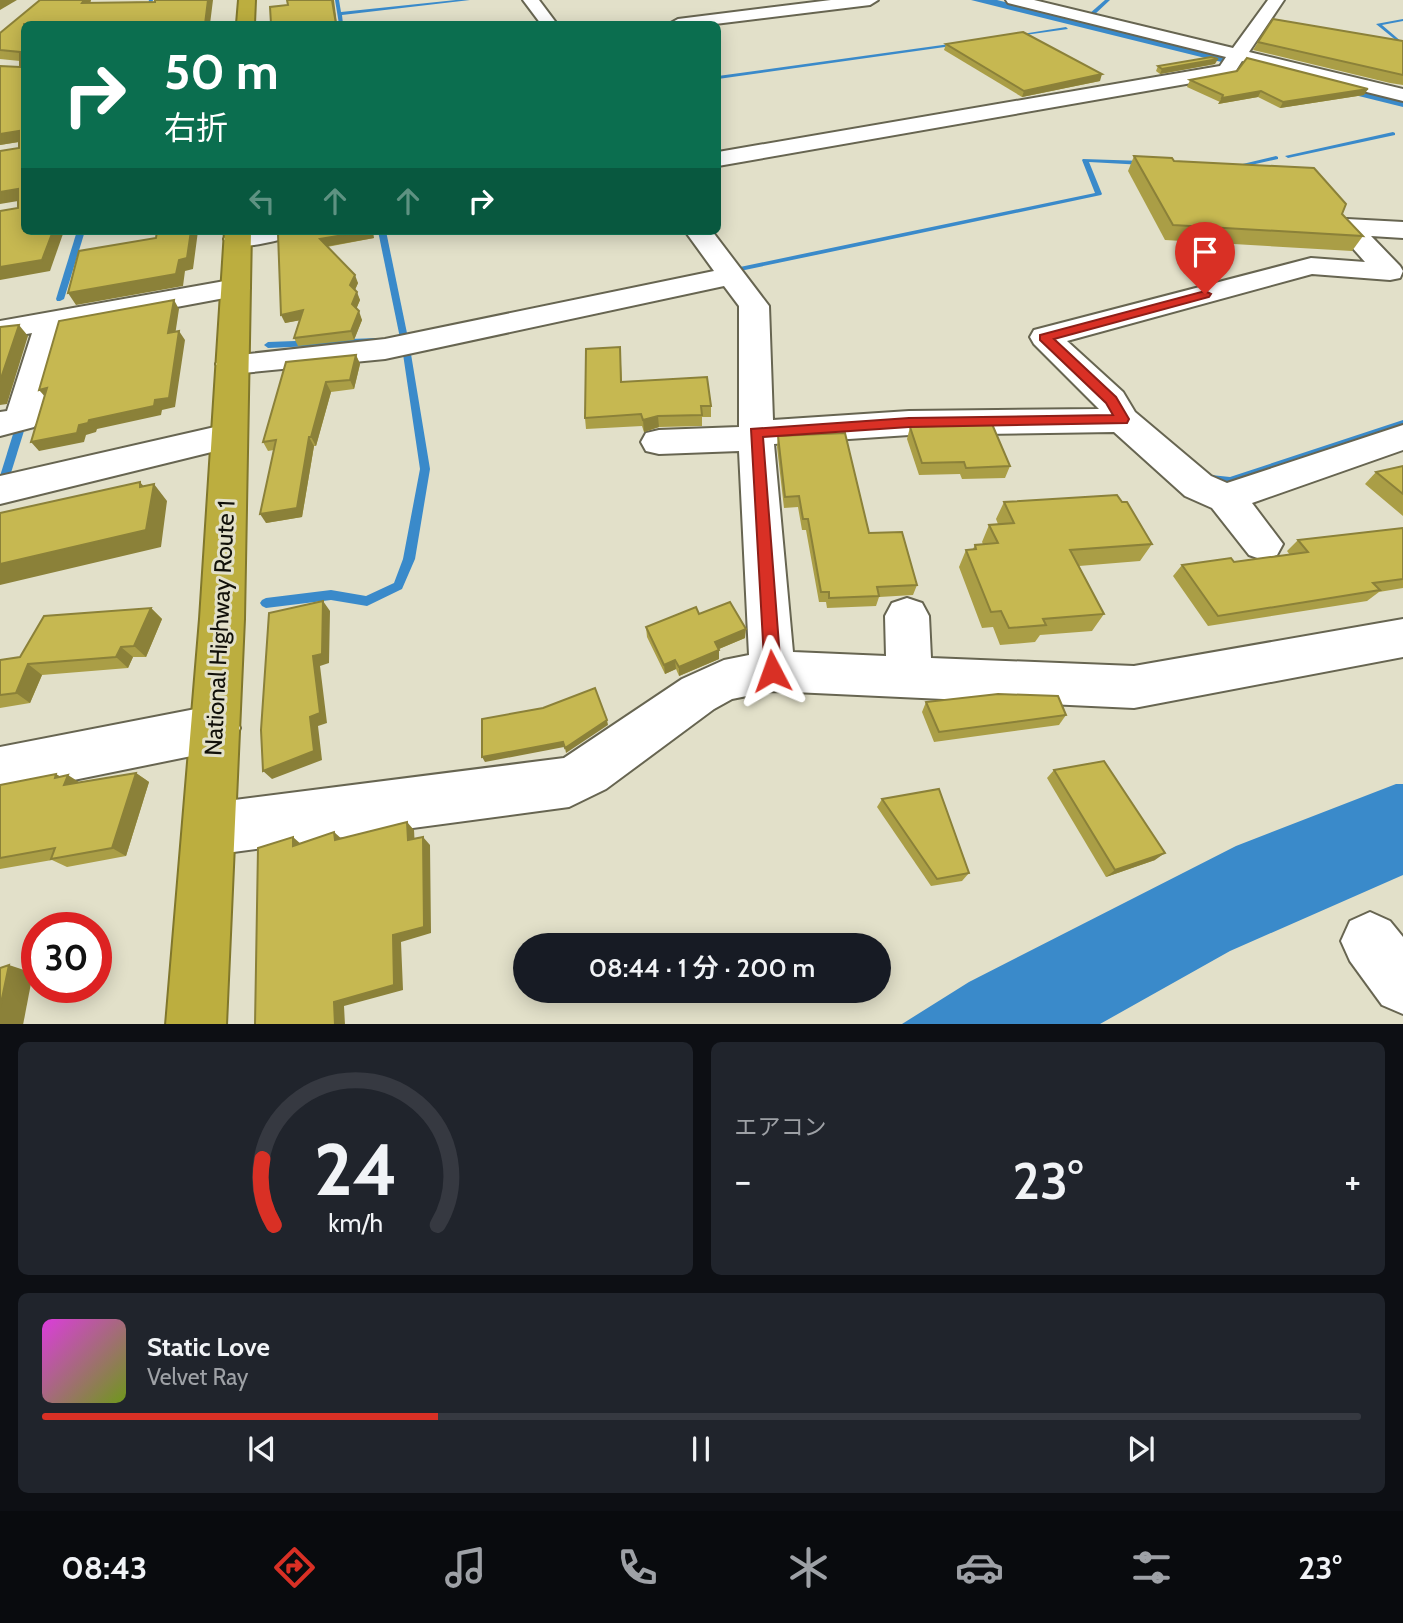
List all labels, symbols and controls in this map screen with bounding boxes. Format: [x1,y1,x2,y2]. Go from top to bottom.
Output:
text: 50 m [164,42,279,101]
icon: right [49,49,140,140]
text: 右折 [164,108,228,147]
icon: left [243,182,281,220]
icon: ahead [316,182,354,220]
icon: ahead [389,182,427,220]
icon: right [462,182,500,220]
pin [1175,222,1235,294]
icon: arrive [1186,233,1224,271]
street label: National Highway Route 1 [198,499,241,757]
position arrow [735,634,809,708]
speed limit sign: 30 [21,912,112,1003]
text: 08:44 · 1 分 · 200 m [589,952,815,984]
text: エアコン [735,1113,827,1141]
text: 24 [313,1125,397,1213]
text: 23° [1012,1149,1083,1212]
text: − [735,1157,751,1204]
text: + [1344,1157,1361,1204]
text: km/h [328,1207,383,1237]
text: Static Love [147,1331,270,1363]
text: Velvet Ray [147,1363,248,1391]
icon: previous [243,1430,281,1468]
icon: pause [682,1430,720,1468]
icon: next [1122,1430,1160,1468]
icon: directions [270,1543,319,1592]
icon: music [441,1543,490,1592]
icon: phone [613,1543,662,1592]
icon: climate [784,1543,833,1592]
icon: car [955,1543,1004,1592]
icon: filters [1127,1543,1176,1592]
text: 08:43 [61,1548,147,1587]
text: 23° [1298,1548,1342,1587]

